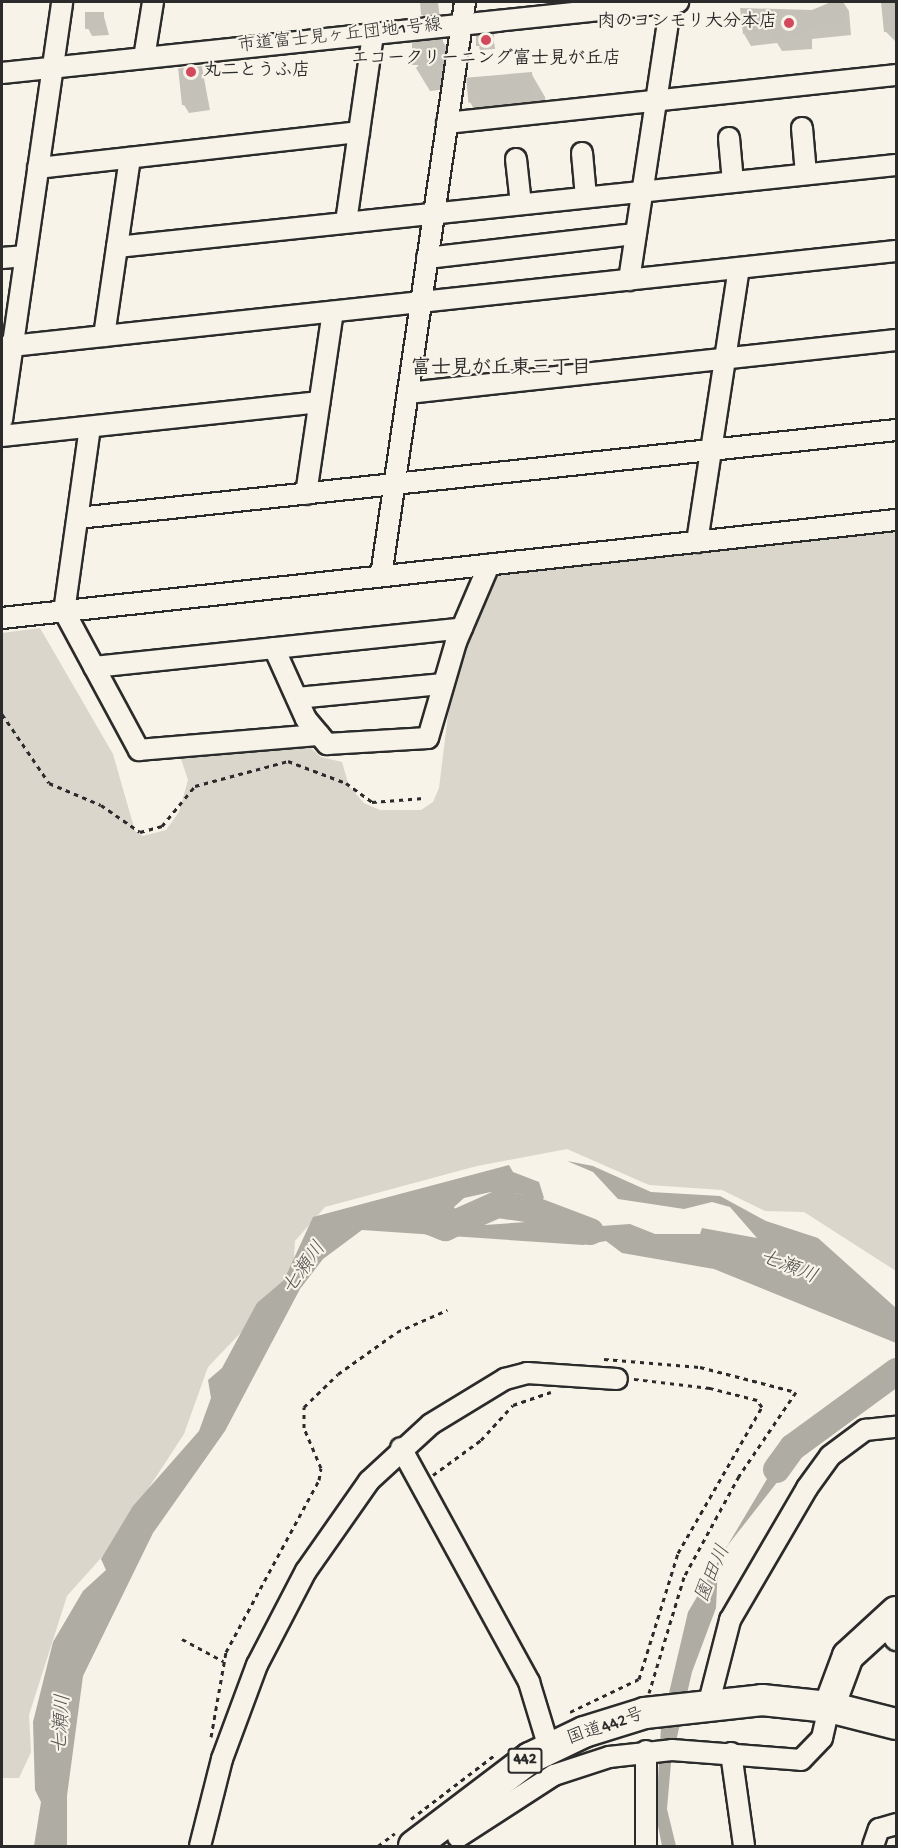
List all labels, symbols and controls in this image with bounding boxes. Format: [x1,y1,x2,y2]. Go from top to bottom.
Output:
place label: 肉のヨシモリ大分本店 [597,12,777,34]
street label: 市道富士見ヶ丘団地1号線 [237,16,443,58]
marker: 肉のヨシモリ大分本店 [782,16,796,30]
marker: エコークリーニング富士見が丘店 [479,33,493,47]
place label: エコークリーニング富士見が丘店 [351,49,621,71]
place label: 丸二とうふ店 [203,61,311,83]
marker: 丸二とうふ店 [184,65,198,79]
district label: 富士見が丘東三丁目 [411,357,591,381]
water label: 七瀬川 [278,1238,332,1300]
water label: 七瀬川 [756,1246,820,1290]
water label: 園田川 [691,1542,737,1606]
water label: 七瀬川 [49,1693,77,1755]
street label: 国道442号 [565,1705,647,1751]
road number: 442 [507,1748,543,1774]

